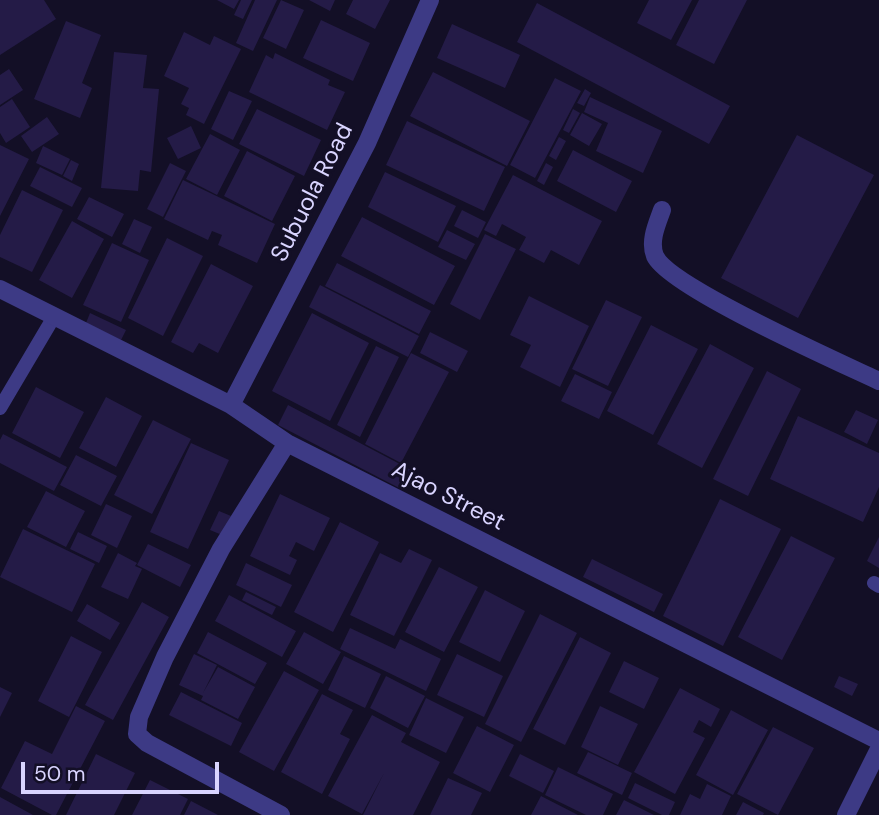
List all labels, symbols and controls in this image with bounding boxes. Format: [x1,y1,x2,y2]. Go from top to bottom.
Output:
street label: Subuola Road [266,119,360,267]
street label: Ajao Street [386,456,510,538]
scale bar [24,748,222,792]
text: 50 m [34,760,85,788]

